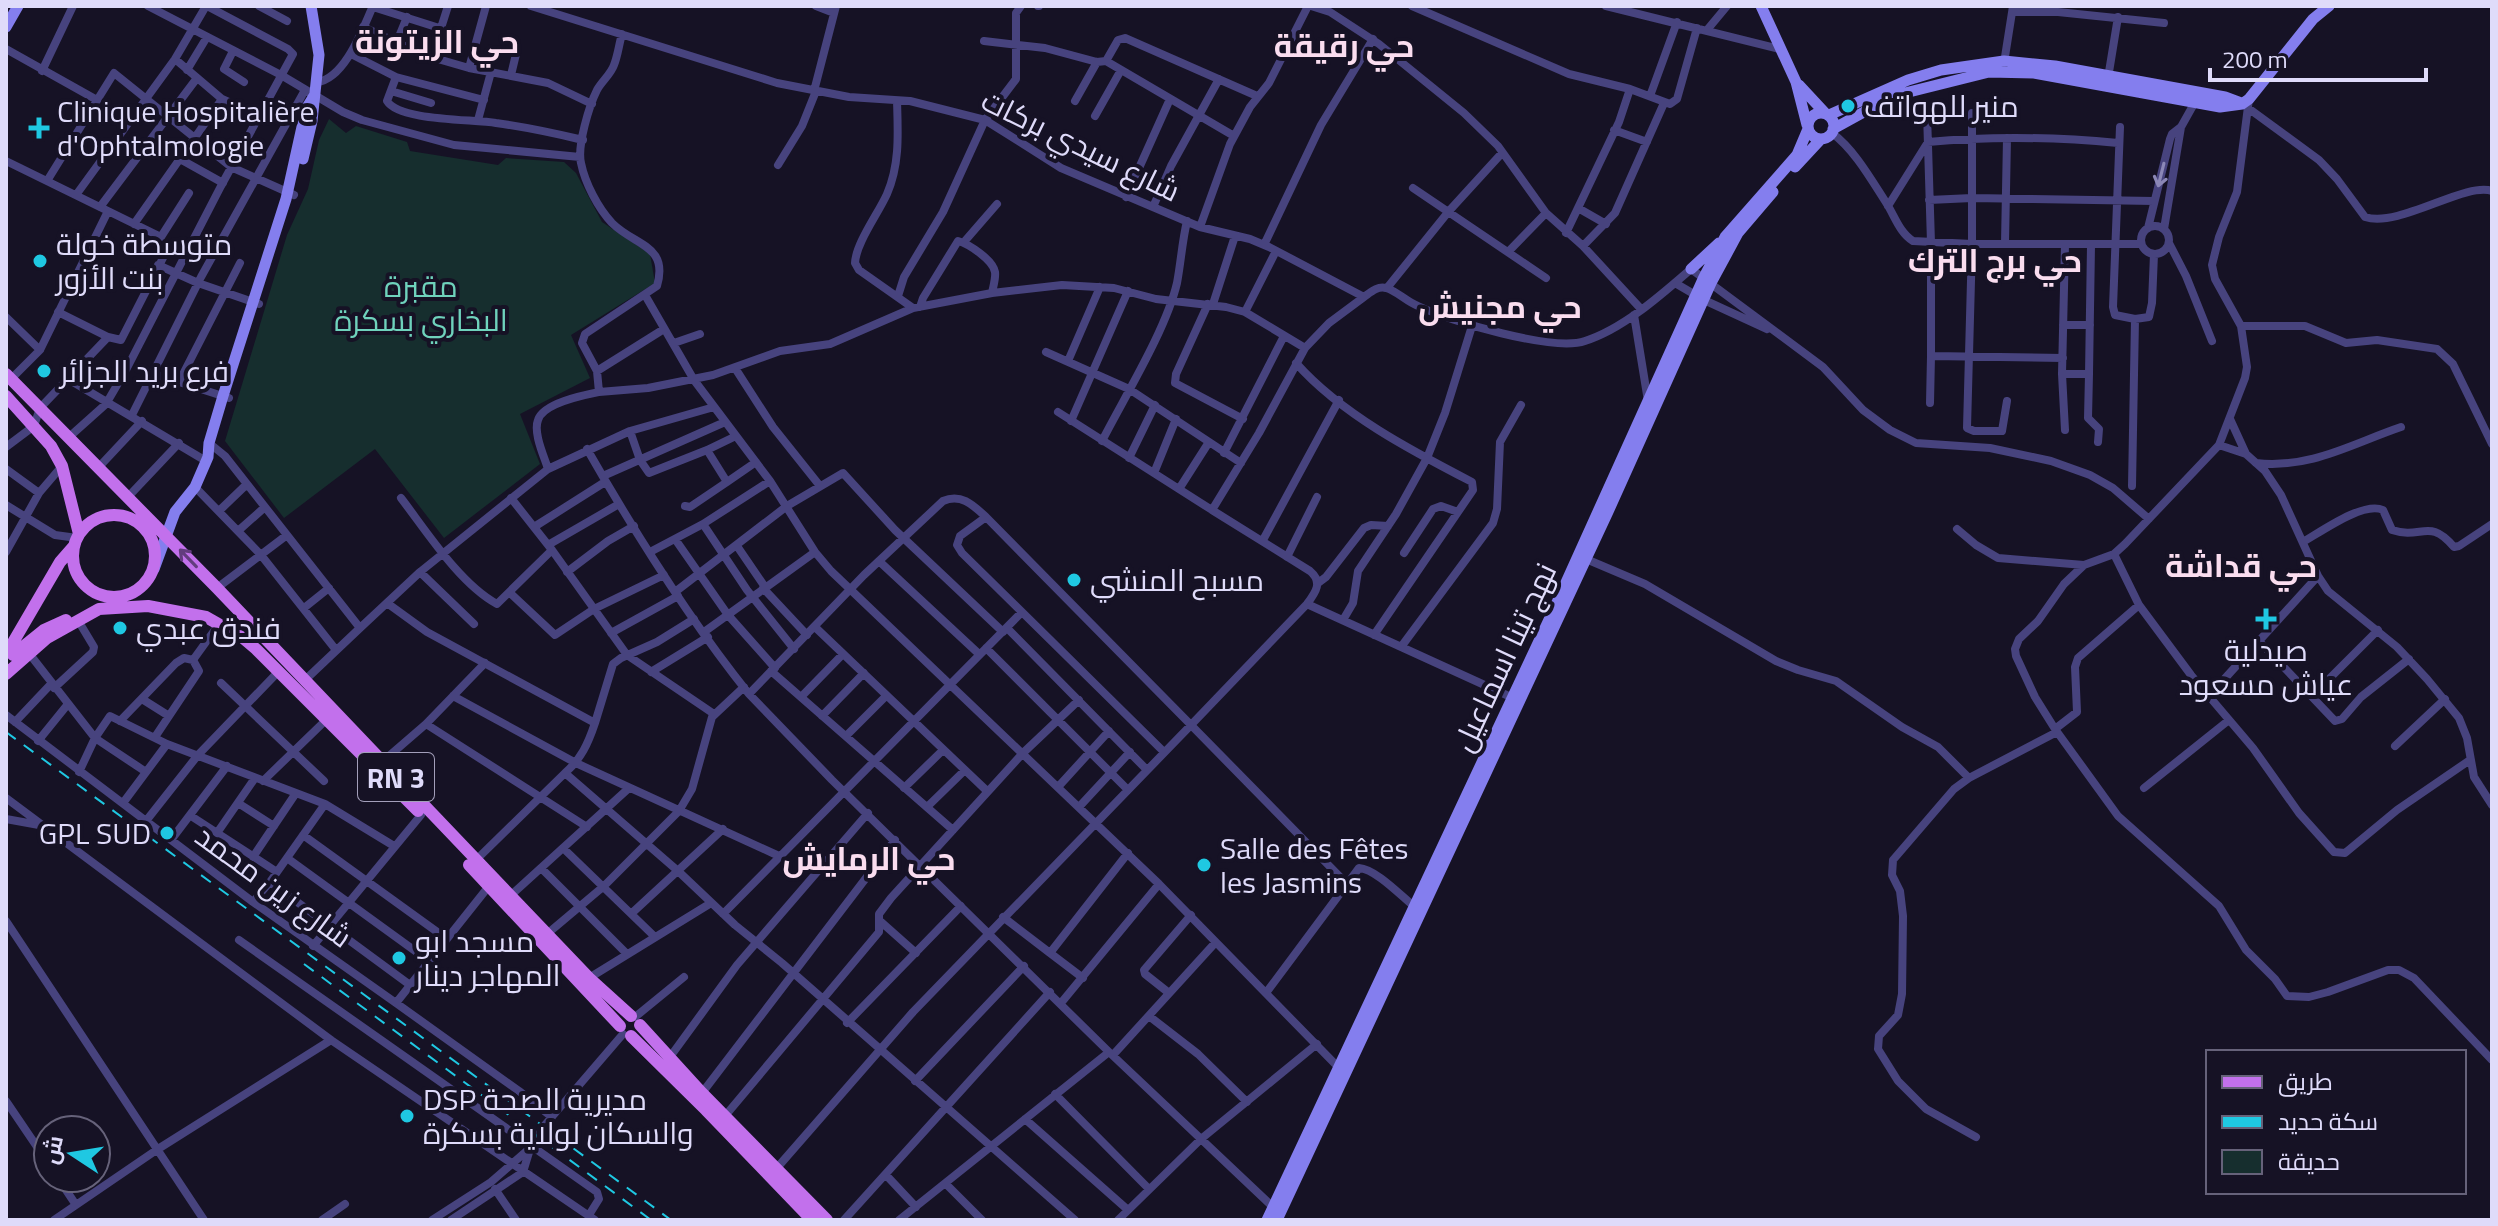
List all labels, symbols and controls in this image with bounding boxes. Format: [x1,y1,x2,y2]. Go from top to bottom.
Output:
district label: حي الزيتونة [355,17,519,68]
district label: حي رقيقة [1274,21,1414,72]
scale bar [2210,32,2426,82]
text: 200 m [2222,41,2288,77]
street label: شارع سيدي بركات [973,77,1188,214]
place label: منير للهواتف [1864,83,2019,129]
place label: Clinique Hospitalière d'Ophtalmologie [57,88,315,168]
marker: منير للهواتف [1839,97,1857,115]
marker: Clinique Hospitalière d'Ophtalmologie [28,117,50,139]
one-way arrow [2152,162,2167,188]
place label: متوسطة خولة بنت الأزور [54,221,232,301]
district label: حي برج الترك [1908,236,2082,287]
marker: متوسطة خولة بنت الأزور [31,252,49,270]
park label: مقبرة البخاري بسكرة [334,263,508,344]
district label: حي مجنيش [1418,282,1582,333]
place label: فرع بريد الجزائر [58,348,229,394]
marker: فرع بريد الجزائر [35,362,53,380]
district label: حي قداشة [2165,541,2317,592]
one-way arrow [178,548,197,568]
street label: نهج تينا اسماعيل [1440,555,1568,759]
place label: مسبح المنشي [1090,557,1264,603]
marker: مسبح المنشي [1065,571,1083,589]
place label: فندق عبدي [136,605,281,652]
marker: صيدلية عياش مسعود [2257,610,2275,628]
marker: فندق عبدي [111,619,129,637]
place label: صيدلية عياش مسعود [2179,627,2353,707]
road number: RN 3 [358,753,434,801]
place label: GPL SUD [39,810,151,856]
street label: شارع زين محمد [186,813,362,959]
marker: GPL SUD [158,824,176,842]
place label: Salle des Fêtes les Jasmins [1220,825,1408,905]
district label: حي الرمايش [782,834,956,885]
marker: Salle des Fêtes les Jasmins [1195,856,1213,874]
place label: مسجد ابو المهاجر دينار [413,918,561,998]
marker: مسجد ابو المهاجر دينار [390,949,408,967]
legend [2206,1050,2466,1194]
text: طريق [2278,1063,2333,1099]
place label: DSP مديرية الصحة والسكان لولاية بسكرة [423,1076,694,1156]
text: سكة حديد [2278,1103,2378,1139]
marker: DSP مديرية الصحة والسكان لولاية بسكرة [398,1107,416,1125]
north arrow [32,1114,112,1194]
text: ش [33,1132,72,1167]
text: حديقة [2278,1143,2340,1179]

